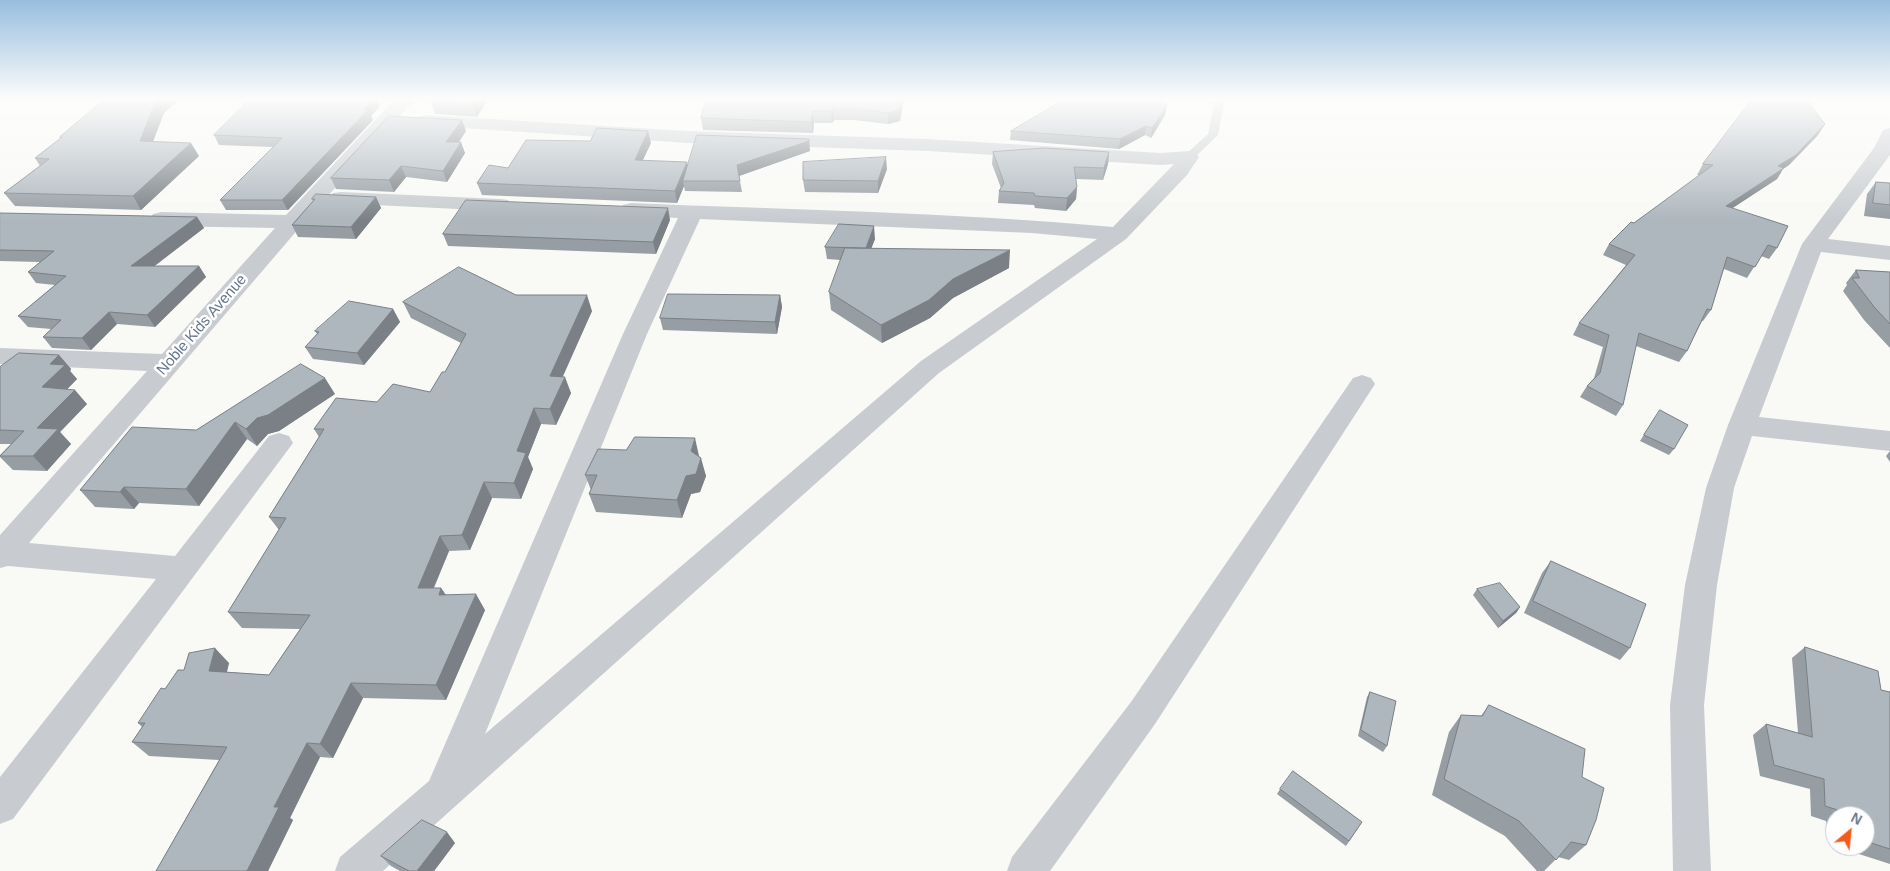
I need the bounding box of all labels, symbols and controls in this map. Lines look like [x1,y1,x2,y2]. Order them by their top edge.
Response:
street label: Noble Kids Avenue [153,271,251,379]
north arrow [1825,806,1875,856]
text: N [1848,809,1865,828]

